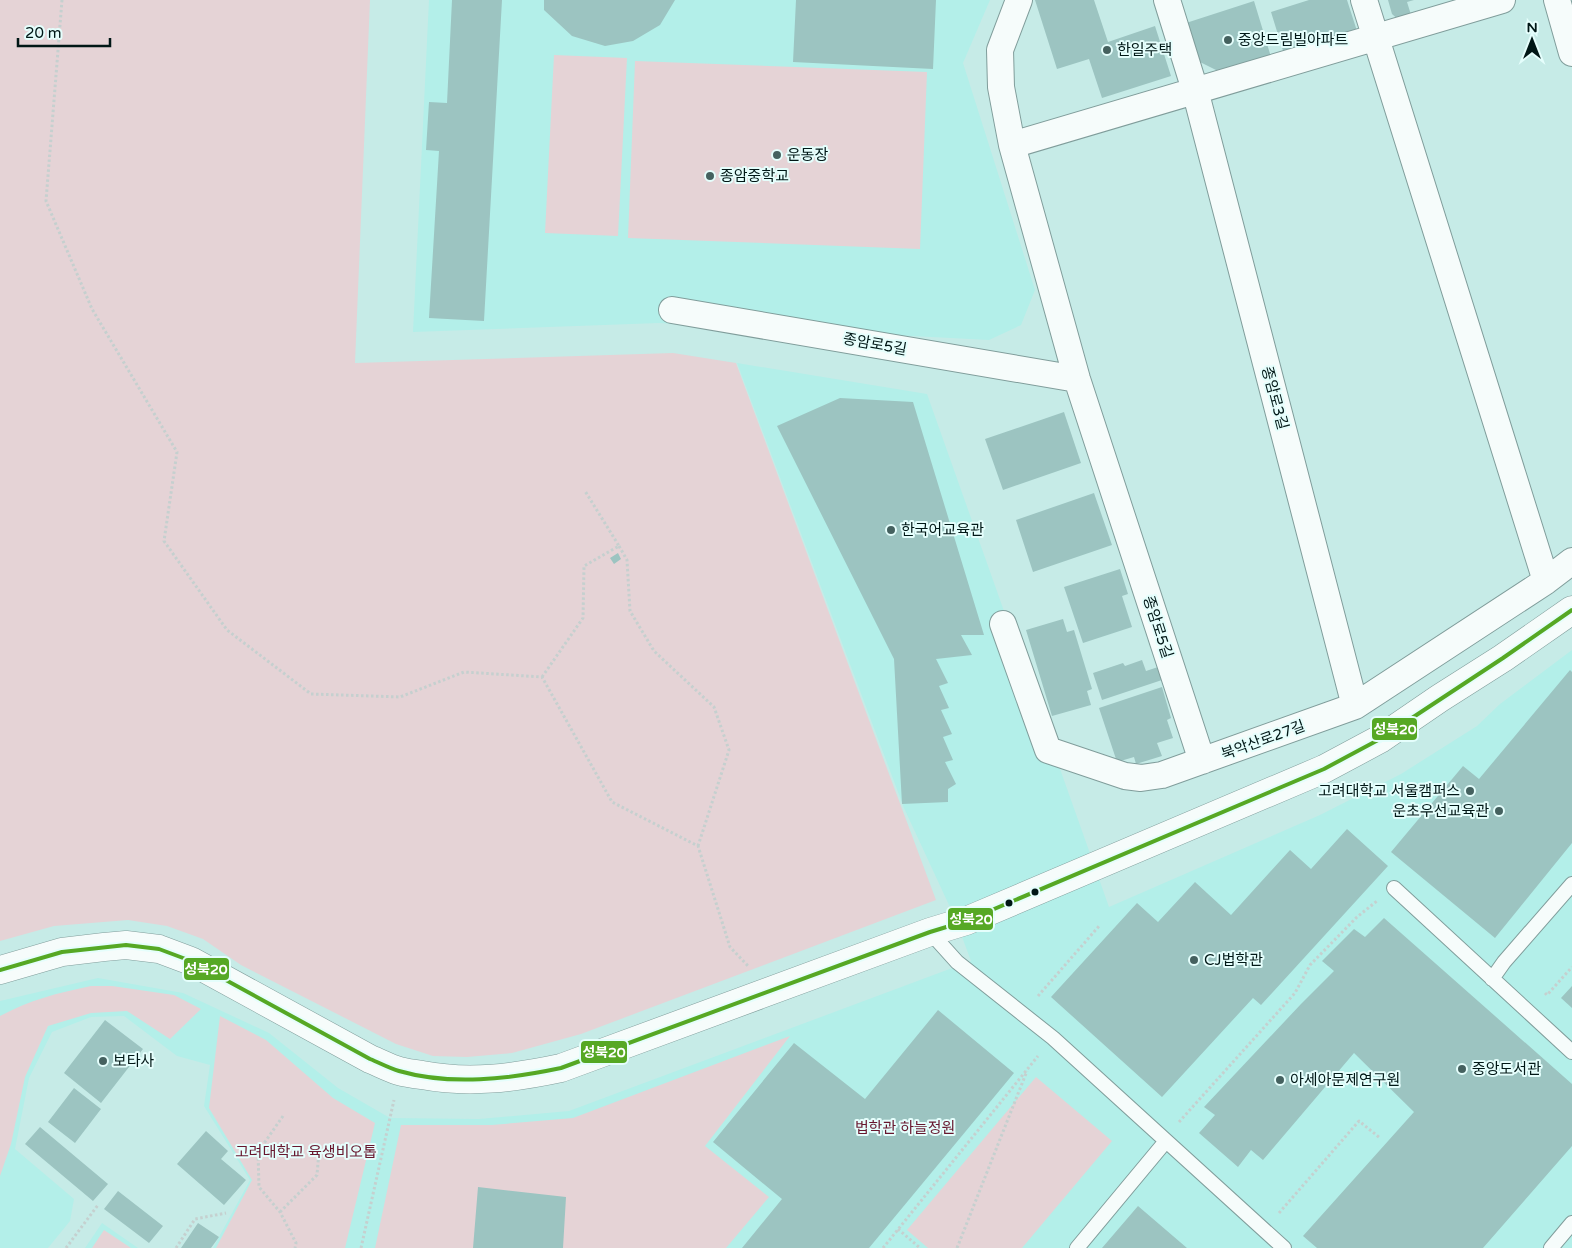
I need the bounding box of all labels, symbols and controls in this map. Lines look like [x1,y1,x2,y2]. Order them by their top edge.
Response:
scale bar [18,15,110,47]
north arrow [1507,15,1557,65]
text: N [1526,19,1538,36]
text: 20 m [25,24,62,42]
place label: 중앙드림빌아파트 [1238,31,1349,49]
marker: 중앙드림빌아파트 [1222,34,1234,46]
place label: 한일주택 [1117,41,1172,59]
marker: 한일주택 [1101,44,1113,56]
place label: 운동장 [787,146,829,164]
marker: 운동장 [771,149,783,161]
place label: 종암중학교 [720,167,789,185]
marker: 종암중학교 [704,170,716,182]
street label: 종암로5길 [842,330,908,358]
street label: 종암로3길 [1258,364,1292,432]
place label: 한국어교육관 [901,521,984,539]
marker: 한국어교육관 [885,524,897,536]
street label: 종암로5길 [1139,593,1177,661]
street label: 북악산로27길 [1219,717,1307,763]
line badge: 성북20 [1371,717,1418,741]
text: 성북20 [1373,721,1417,738]
place label: 고려대학교 서울캠퍼스 [1318,782,1460,800]
marker: 고려대학교 서울캠퍼스 [1464,785,1476,797]
place label: 운초우선교육관 [1392,802,1489,820]
marker: 운초우선교육관 [1493,805,1505,817]
unlabelled marker [1030,887,1040,897]
unlabelled marker [1004,898,1014,908]
line badge: 성북20 [947,907,994,931]
text: 성북20 [949,911,993,928]
place label: CJ법학관 [1204,951,1263,969]
marker: CJ법학관 [1188,954,1200,966]
line badge: 성북20 [183,957,230,981]
text: 성북20 [184,961,228,978]
line badge: 성북20 [580,1040,628,1064]
text: 성북20 [582,1044,626,1061]
place label: 보타사 [113,1052,155,1070]
marker: 보타사 [97,1055,109,1067]
place label: 중앙도서관 [1472,1060,1541,1078]
marker: 중앙도서관 [1456,1063,1468,1075]
place label: 아세아문제연구원 [1290,1071,1400,1089]
marker: 아세아문제연구원 [1274,1074,1286,1086]
park label: 법학관 하늘정원 [855,1119,955,1137]
park label: 고려대학교 육생비오톱 [235,1143,377,1161]

